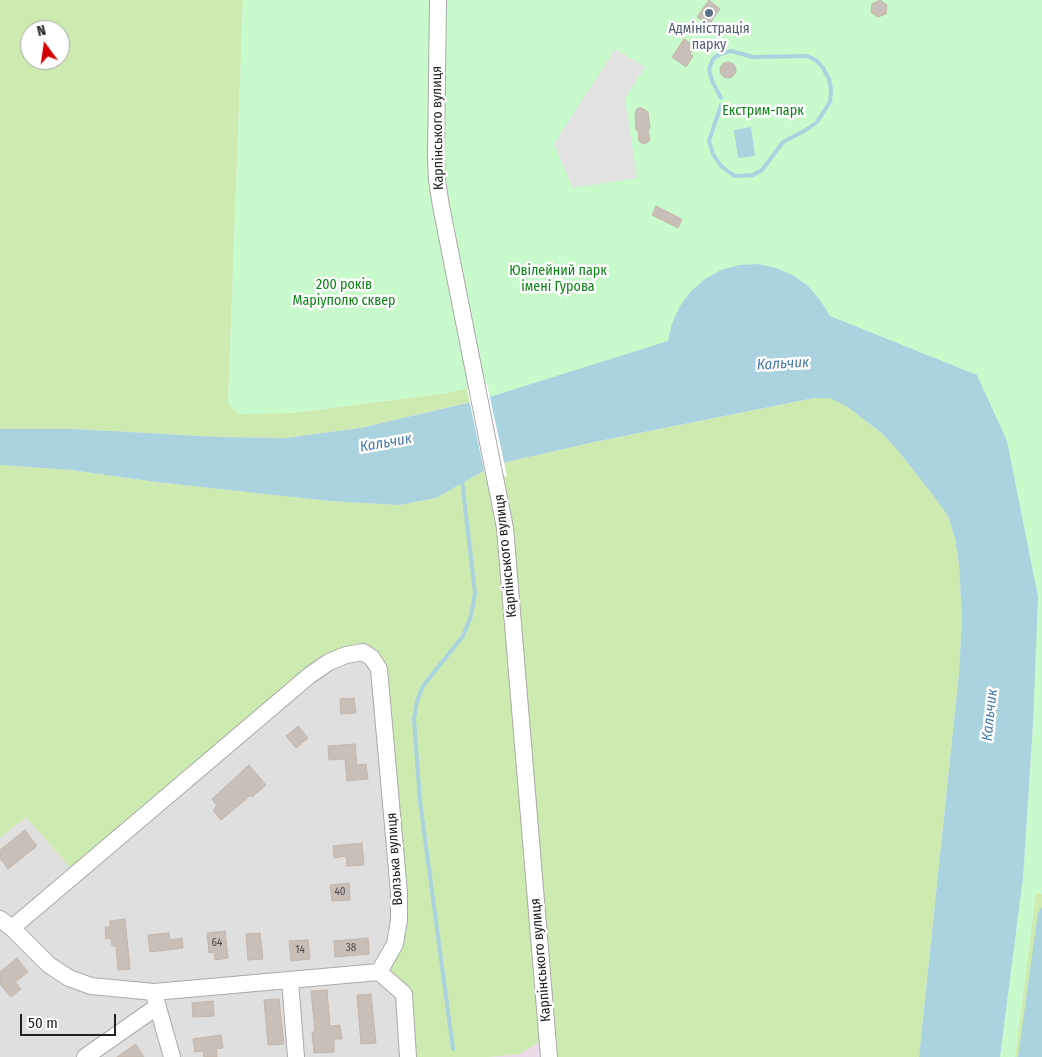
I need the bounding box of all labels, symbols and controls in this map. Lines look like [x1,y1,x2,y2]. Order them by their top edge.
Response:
marker: Адміністрація парку [703,7,715,19]
north arrow [20,20,70,70]
place label: Адміністрація парку [668,21,750,54]
text: N [35,22,48,40]
street label: Карпінського вулиця [429,66,447,190]
park label: Екстрим-парк [722,103,804,119]
park label: Ювілейний парк імені Гурова [509,263,607,296]
park label: 200 років Маріуполю сквер [293,277,395,310]
water label: Кальчик [756,354,810,374]
water label: Кальчик [359,430,413,456]
street label: Карпінського вулиця [491,493,521,619]
water label: Кальчик [978,688,1002,742]
street label: Волзька вулиця [383,812,407,906]
house number: 40 [334,885,346,899]
street label: Карпінського вулиця [527,897,555,1023]
house number: 64 [212,936,222,950]
house number: 38 [346,941,356,955]
house number: 14 [295,943,305,957]
scale bar [22,1004,119,1036]
text: 50 m [28,1014,58,1032]

